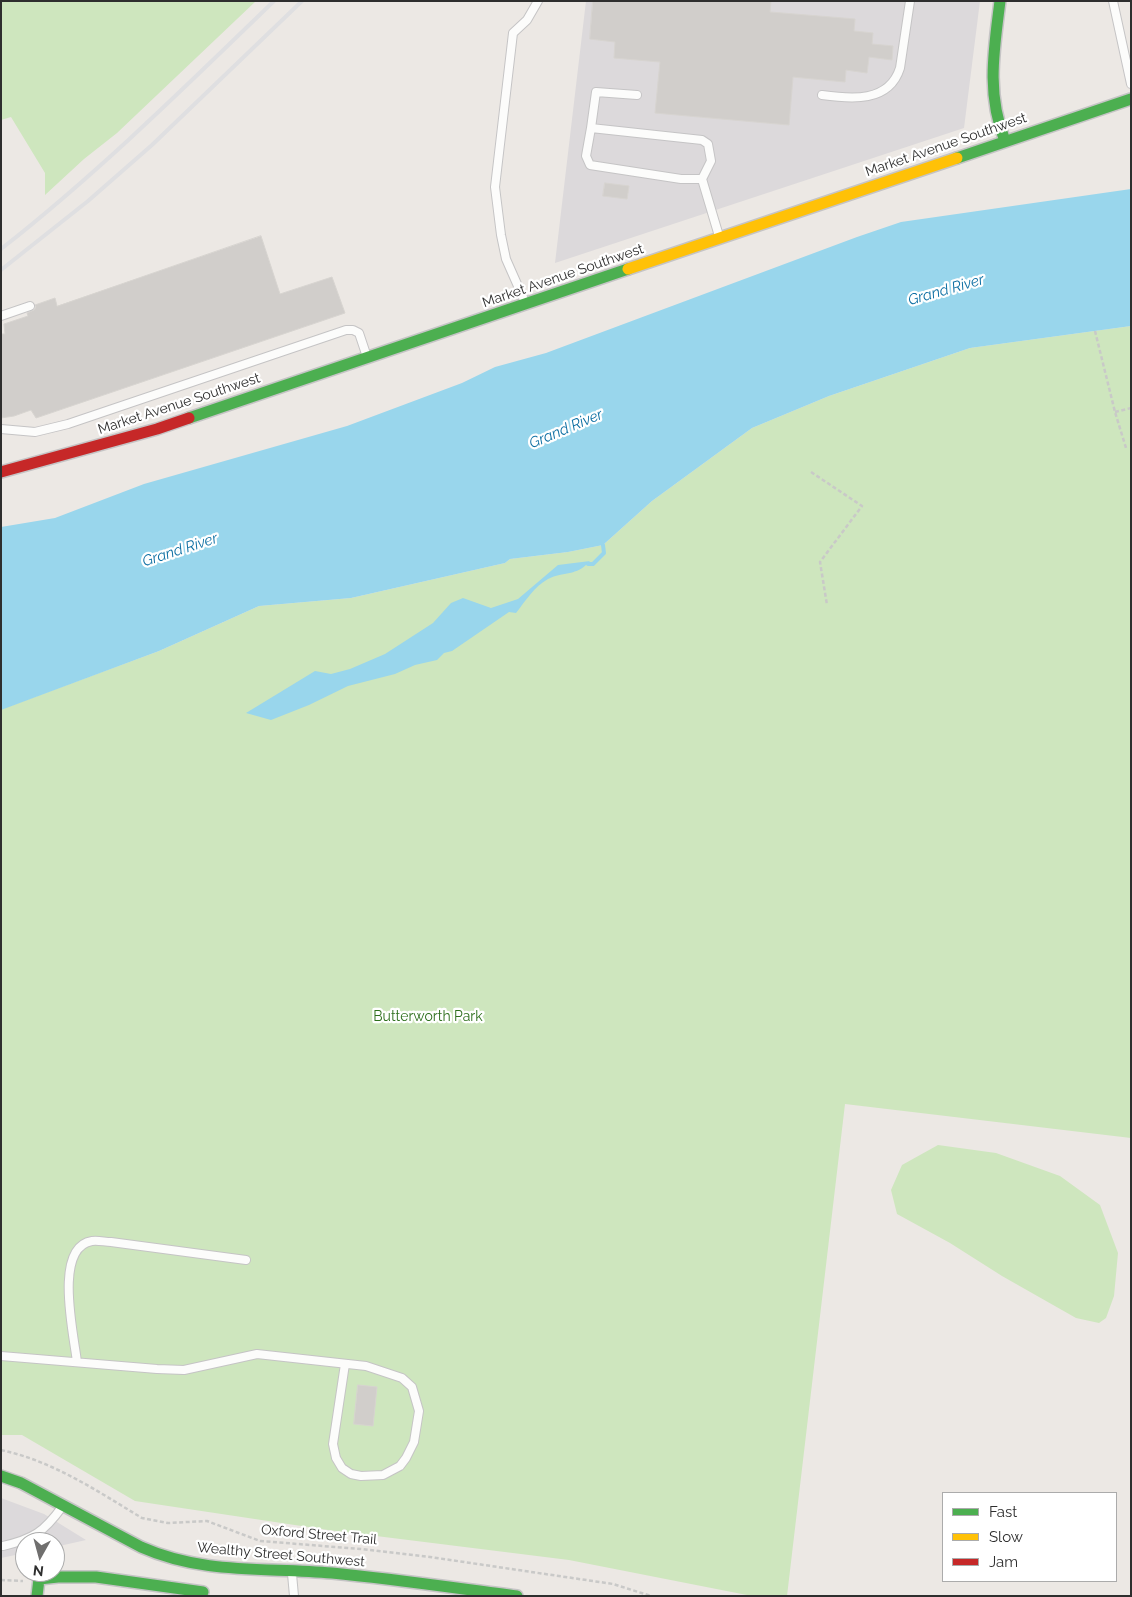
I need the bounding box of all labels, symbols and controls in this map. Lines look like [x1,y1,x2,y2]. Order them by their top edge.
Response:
street label: Market Avenue Southwest [863,109,1029,181]
street label: Market Avenue Southwest [480,240,646,312]
water label: Grand River [906,271,986,309]
street label: Market Avenue Southwest [96,370,262,438]
water label: Grand River [526,405,606,453]
water label: Grand River [140,529,220,571]
park label: Butterworth Park [373,1009,483,1025]
legend [942,1492,1117,1582]
text: Fast [989,1503,1017,1521]
street label: Oxford Street Trail [260,1522,378,1548]
text: Slow [989,1528,1023,1546]
north arrow [15,1532,65,1582]
street label: Wealthy Street Southwest [196,1539,366,1571]
text: Jam [989,1553,1018,1571]
text: N [32,1562,45,1579]

